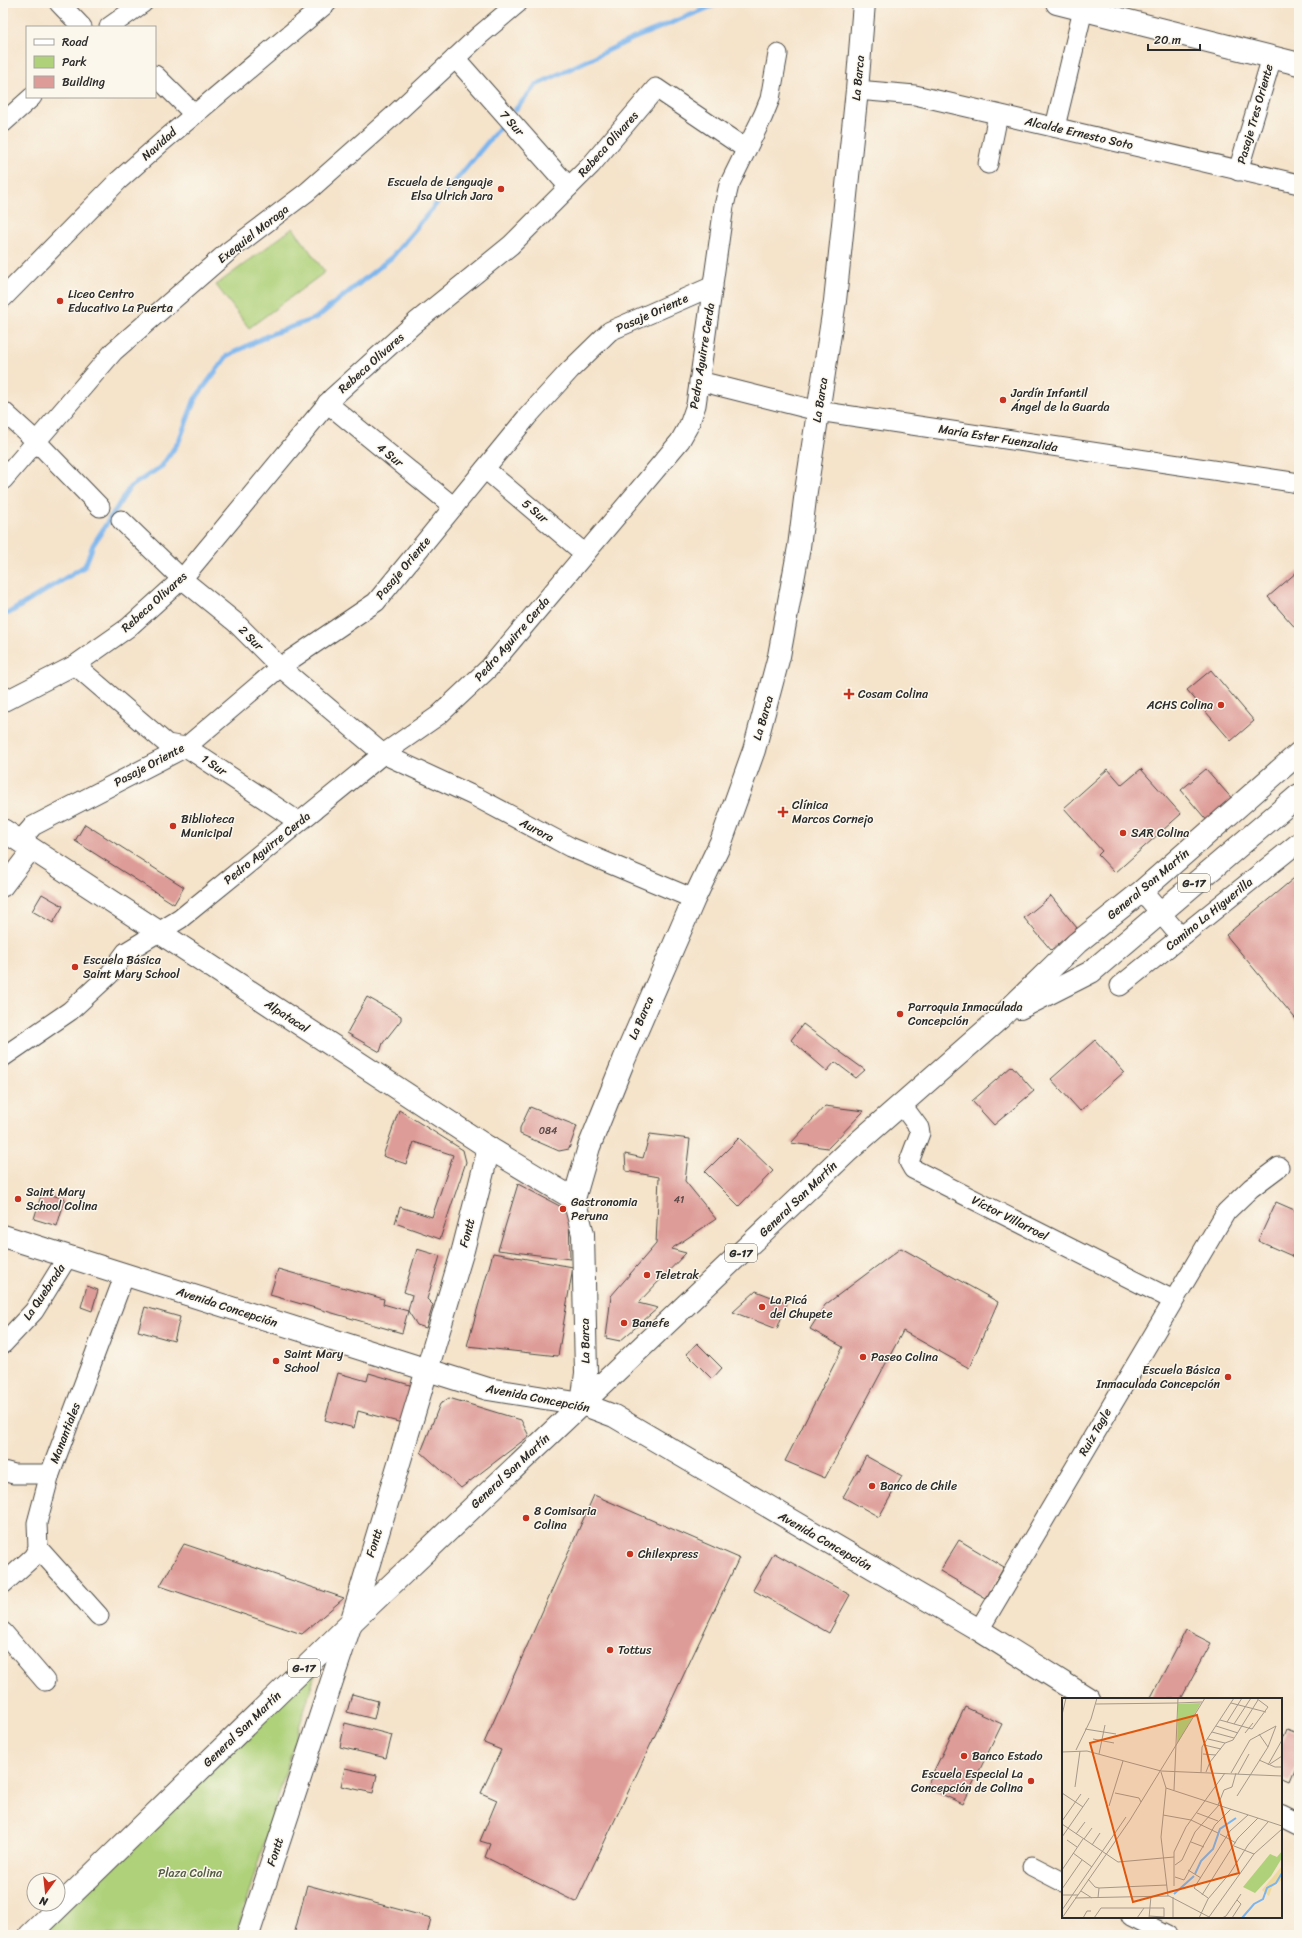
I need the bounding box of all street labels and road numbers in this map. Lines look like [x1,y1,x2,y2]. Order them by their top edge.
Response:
street label: La Barca [845,54,871,102]
street label: Pasaje Tres Oriente [1230,61,1280,167]
street label: 7 Sur [494,105,531,142]
street label: Rebeca Olivares [572,106,644,182]
street label: Alcalde Ernesto Soto [1022,110,1135,156]
street label: Navidad [136,121,182,166]
street label: Exequiel Moraga [212,199,294,269]
street label: Pasaje Oriente [612,287,692,339]
street label: Pedro Aguirre Cerda [683,301,721,411]
street label: Rebeca Olivares [333,327,409,399]
street label: La Barca [806,376,834,424]
street label: María Ester Fuenzalida [937,418,1060,458]
street label: 4 Sur [372,437,409,474]
street label: 5 Sur [517,493,554,530]
street label: Pasaje Oriente [370,531,436,605]
street label: Rebeca Olivares [116,566,192,638]
street label: Pedro Aguirre Cerda [469,591,555,687]
street label: 2 Sur [233,620,270,657]
street label: La Barca [746,693,780,743]
street label: Pasaje Oriente [110,737,188,793]
street label: 1 Sur [197,748,232,782]
street label: Pedro Aguirre Cerda [218,806,316,890]
street label: Aurora [515,811,558,848]
street label: General San Martín [1102,842,1195,925]
street label: Camino La Higuerilla [1160,872,1258,956]
road number: G-17 [1178,874,1210,892]
street label: Alpatacal [259,993,314,1039]
street label: La Barca [622,993,660,1043]
street label: General San Martín [753,1155,843,1243]
street label: Víctor Villarroel [968,1189,1053,1247]
street label: Fontt [453,1216,481,1250]
road number: G-17 [725,1244,757,1262]
street label: La Quebrada [17,1258,72,1325]
street label: Avenida Concepción [173,1280,281,1334]
street label: La Barca [574,1318,596,1364]
street label: Avenida Concepción [483,1377,592,1419]
street label: Manantiales [43,1399,87,1467]
street label: Ruiz Tagle [1072,1404,1118,1460]
street label: General San Martín [465,1428,555,1514]
street label: Avenida Concepción [773,1505,877,1577]
street label: Fontt [359,1526,389,1560]
road number: G-17 [288,1659,320,1677]
street label: General San Martín [197,1685,287,1773]
street label: Fontt [260,1835,290,1869]

